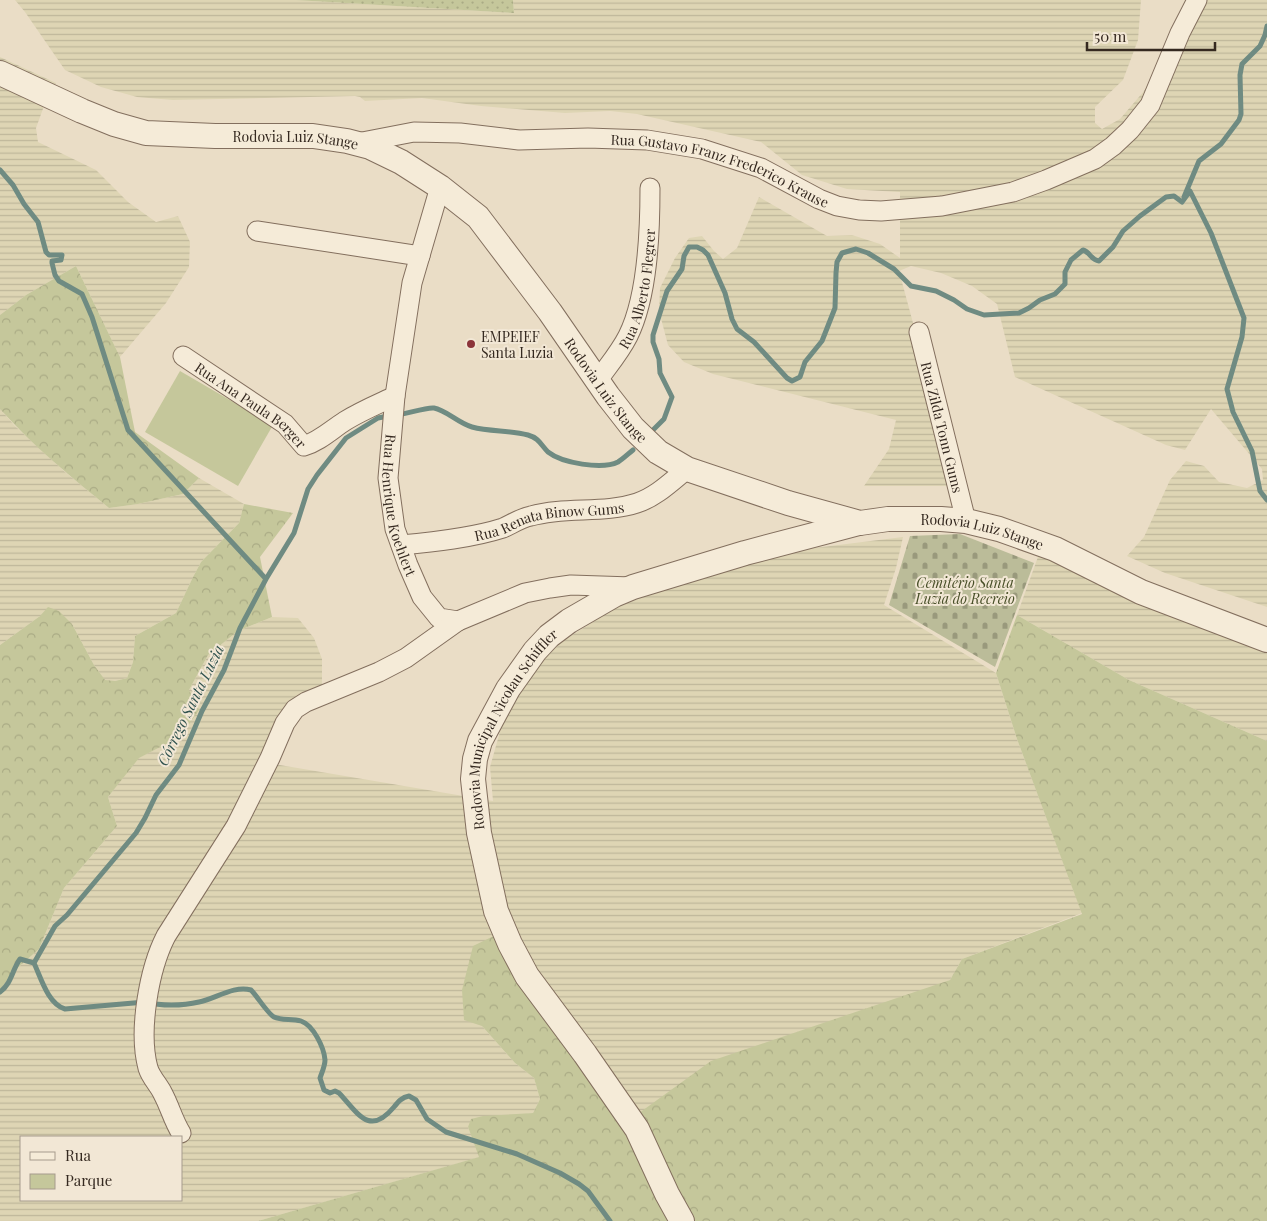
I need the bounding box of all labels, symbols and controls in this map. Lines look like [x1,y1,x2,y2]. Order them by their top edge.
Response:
scale bar [1087,20,1214,52]
text: 50 m [1094,26,1127,46]
street label: Rodovia Luiz Stange [233,127,361,153]
street label: Rua Gustavo Franz Frederico Krause [610,129,832,211]
street label: Rua Alberto Flegrer [614,227,659,352]
place label: EMPEIEF Santa Luzia [481,327,553,362]
street label: Rodovia Luiz Stange [561,334,652,447]
marker: EMPEIEF Santa Luzia [465,338,477,350]
street label: Rua Ana Paula Berger [192,357,312,453]
street label: Rua Zilda Tonn Gums [917,359,968,495]
street label: Rua Henrique Koehlert [378,433,422,580]
street label: Rua Renata Binow Gums [473,497,626,545]
street label: Rodovia Luiz Stange [920,509,1046,554]
park label: Cemitério Santa Luzia do Recreio [914,573,1015,608]
street label: Rodovia Municipal Nicolau Schiffler [463,623,562,831]
water label: Córrego Santa Luzia [152,641,228,769]
legend [20,1136,182,1201]
text: Rua [65,1145,91,1165]
text: Parque [65,1170,112,1190]

